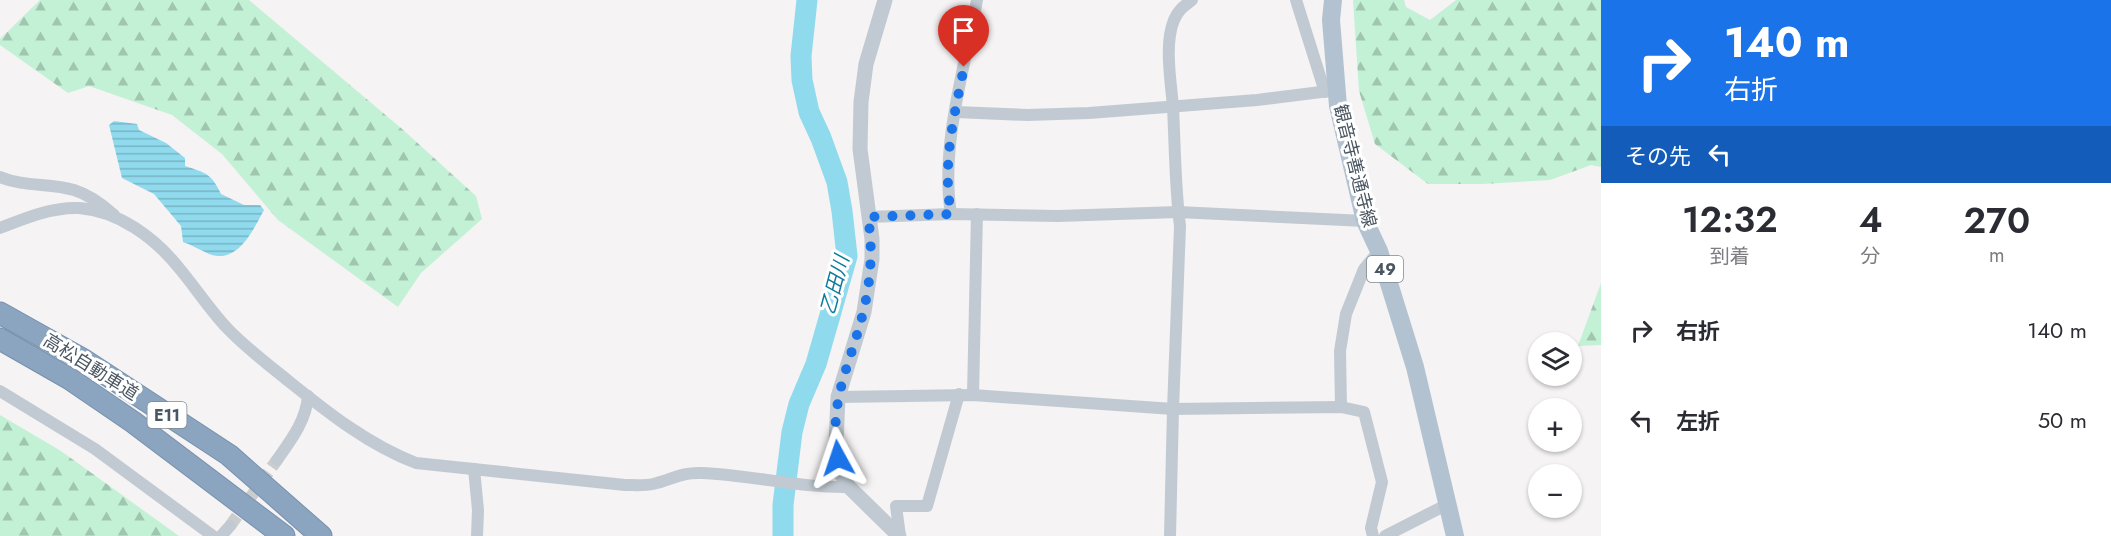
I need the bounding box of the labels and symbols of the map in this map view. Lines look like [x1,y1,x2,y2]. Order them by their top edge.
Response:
pin [938,5,989,67]
street label: 観音寺善通寺線 [1327,102,1383,230]
water label: 乙田川 [813,250,857,318]
road number: 49 [1367,256,1403,282]
street label: 高松自動車道 [38,327,144,407]
road number: E11 [148,402,186,428]
position arrow [806,426,870,490]

